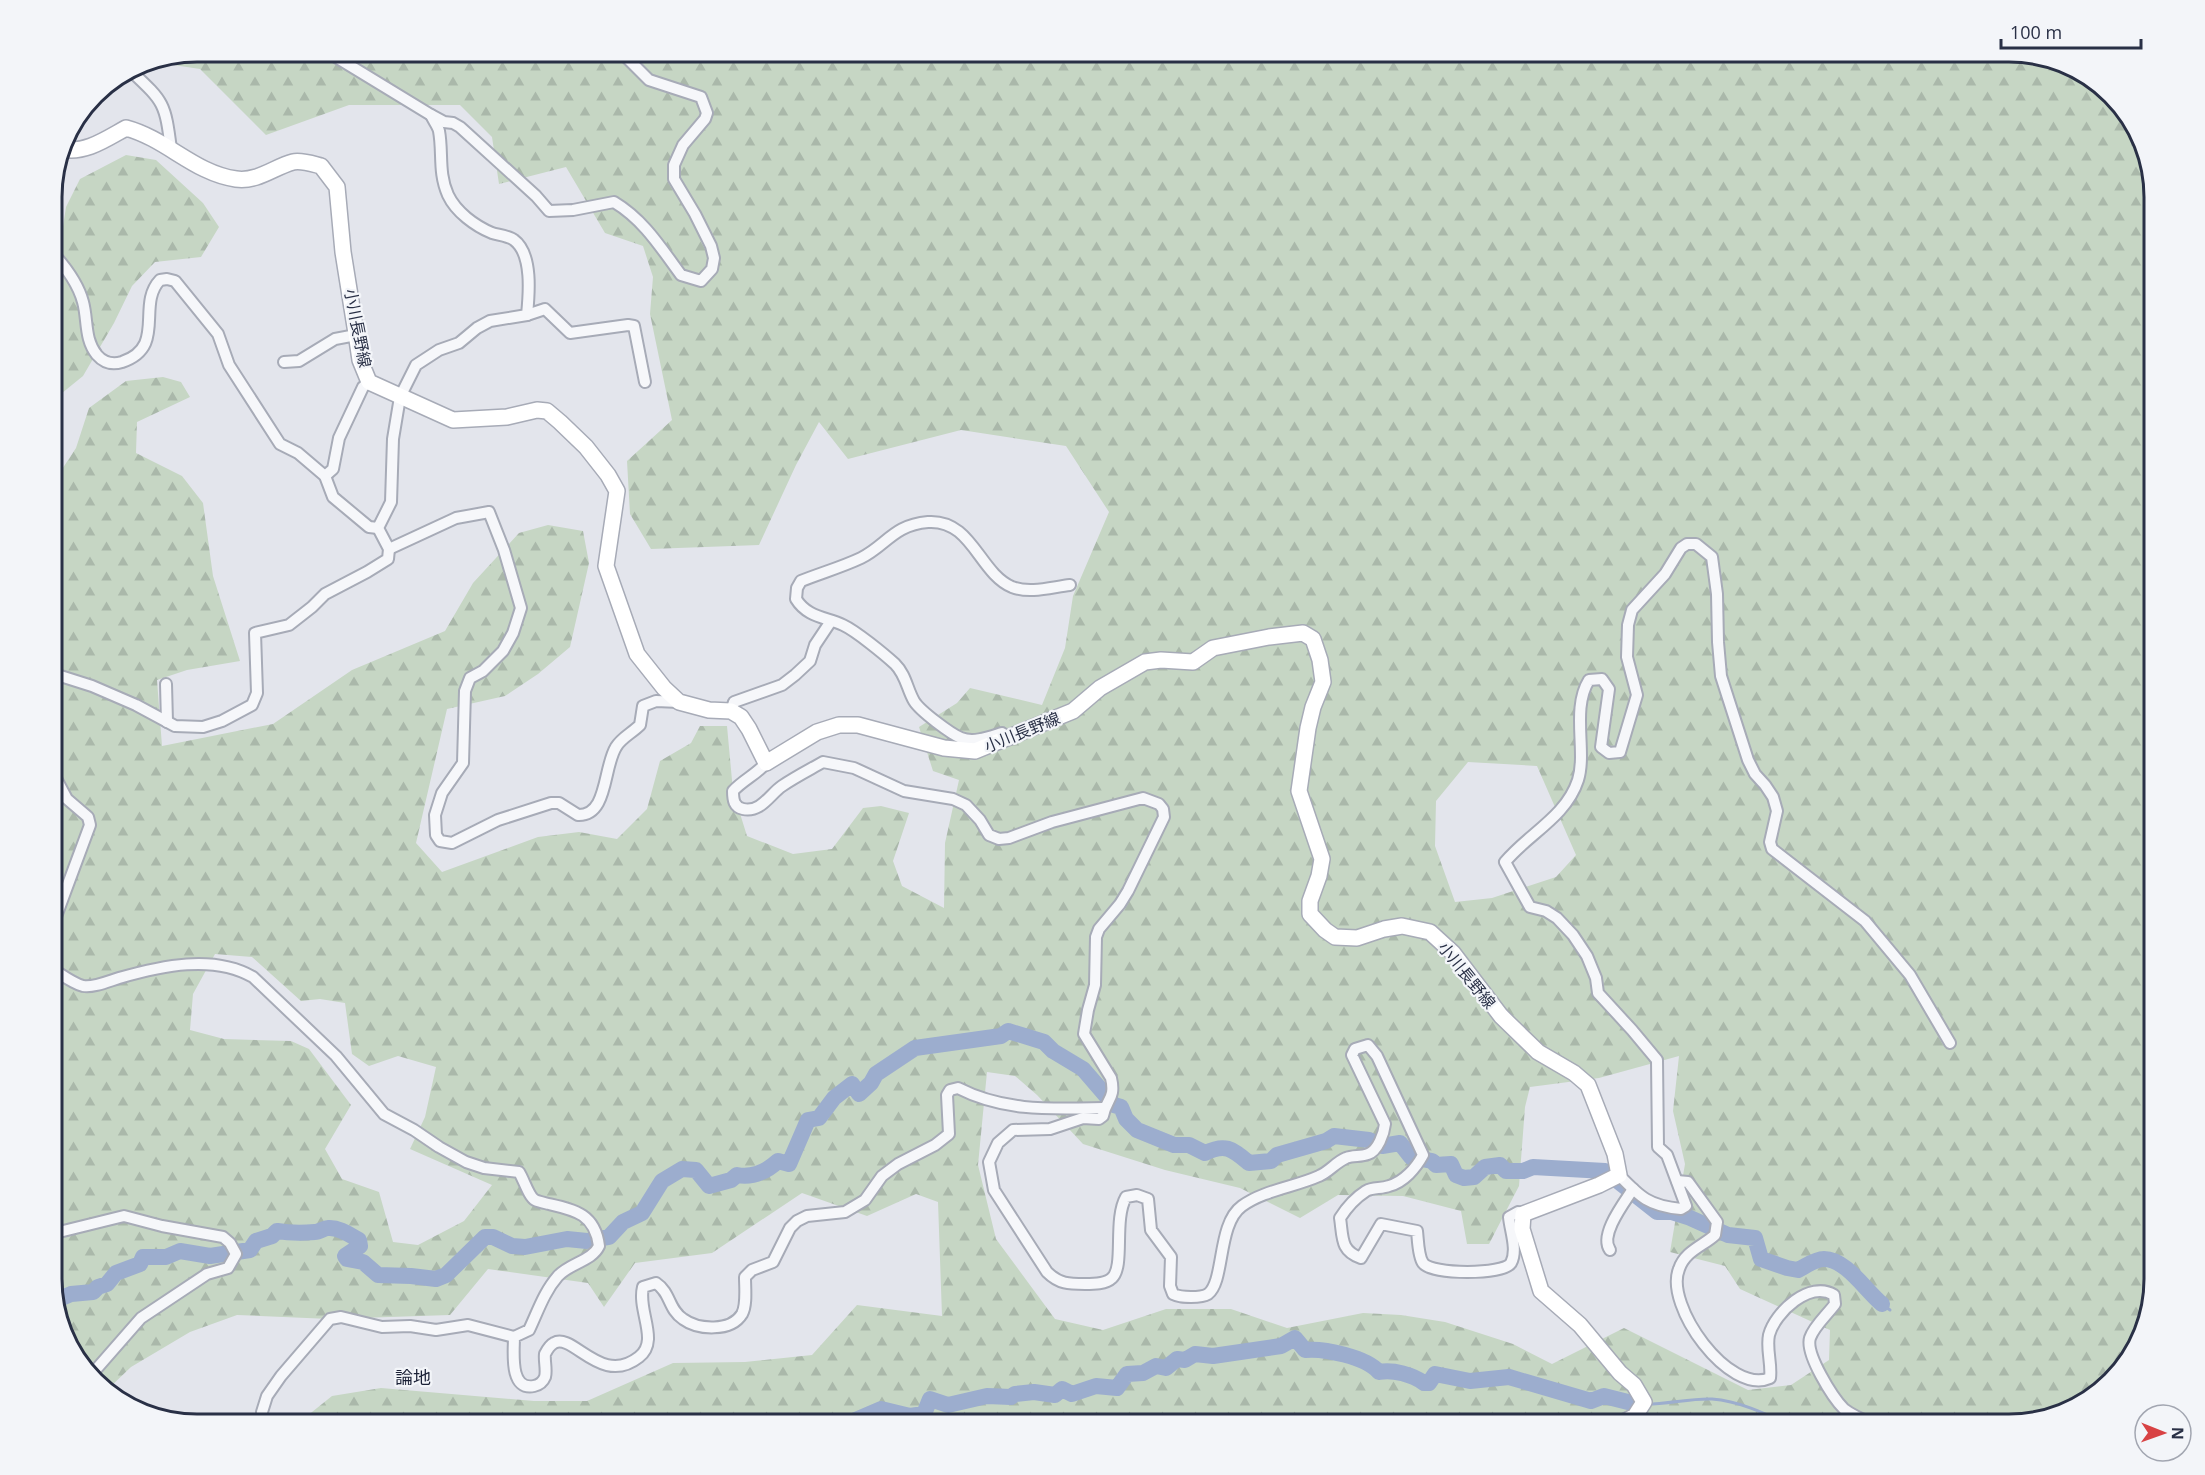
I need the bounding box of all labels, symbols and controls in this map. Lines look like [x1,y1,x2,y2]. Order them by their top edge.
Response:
scale bar [2001,12,2140,50]
text: 100 m [2010,20,2062,44]
street label: 小川長野線 [340,287,376,369]
street label: 小川長野線 [981,707,1063,757]
street label: 小川長野線 [1433,937,1501,1013]
district label: 論地 [395,1365,431,1389]
north arrow [2133,1403,2193,1463]
text: N [2167,1427,2189,1440]

